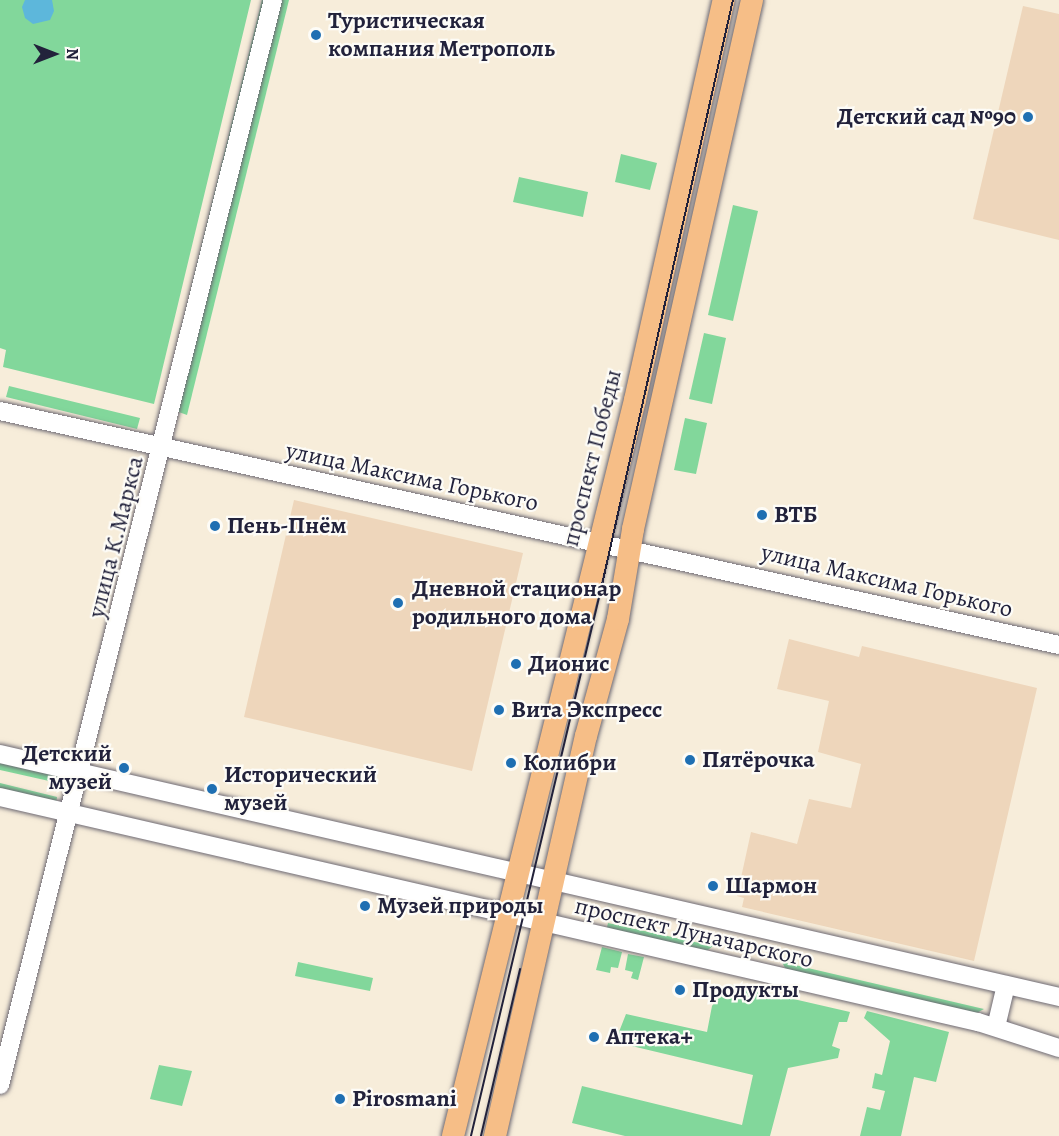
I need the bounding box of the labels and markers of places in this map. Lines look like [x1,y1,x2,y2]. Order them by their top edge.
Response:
place label: Туристическая компания Метрополь [328,7,555,63]
marker: Туристическая компания Метрополь [309,28,323,42]
place label: Детский сад №90 [837,103,1016,131]
marker: Детский сад №90 [1021,110,1035,124]
place label: ВТБ [774,501,817,529]
marker: ВТБ [755,508,769,522]
place label: Пень-Пнём [227,512,347,540]
marker: Пень-Пнём [208,519,222,533]
place label: Дневной стационар родильного дома [412,575,621,631]
marker: Дневной стационар родильного дома [389,594,407,612]
place label: Дионис [528,650,610,678]
marker: Дионис [509,657,523,671]
place label: Вита Экспресс [511,696,662,724]
marker: Вита Экспресс [492,703,506,717]
place label: Детский музей [22,740,112,796]
place label: Пятёрочка [702,746,815,774]
place label: Колибри [523,749,616,777]
marker: Пятёрочка [683,753,697,767]
marker: Колибри [504,756,518,770]
marker: Детский музей [117,761,131,775]
place label: Исторический музей [224,761,377,817]
marker: Исторический музей [205,782,219,796]
place label: Шармон [725,872,817,900]
marker: Шармон [706,879,720,893]
place label: Музей природы [377,892,543,920]
marker: Музей природы [358,899,372,913]
place label: Продукты [692,976,799,1004]
marker: Продукты [673,983,687,997]
place label: Аптека+ [606,1023,693,1051]
marker: Аптека+ [587,1030,601,1044]
place label: Pirosmani [352,1085,457,1113]
marker: Pirosmani [333,1092,347,1106]

